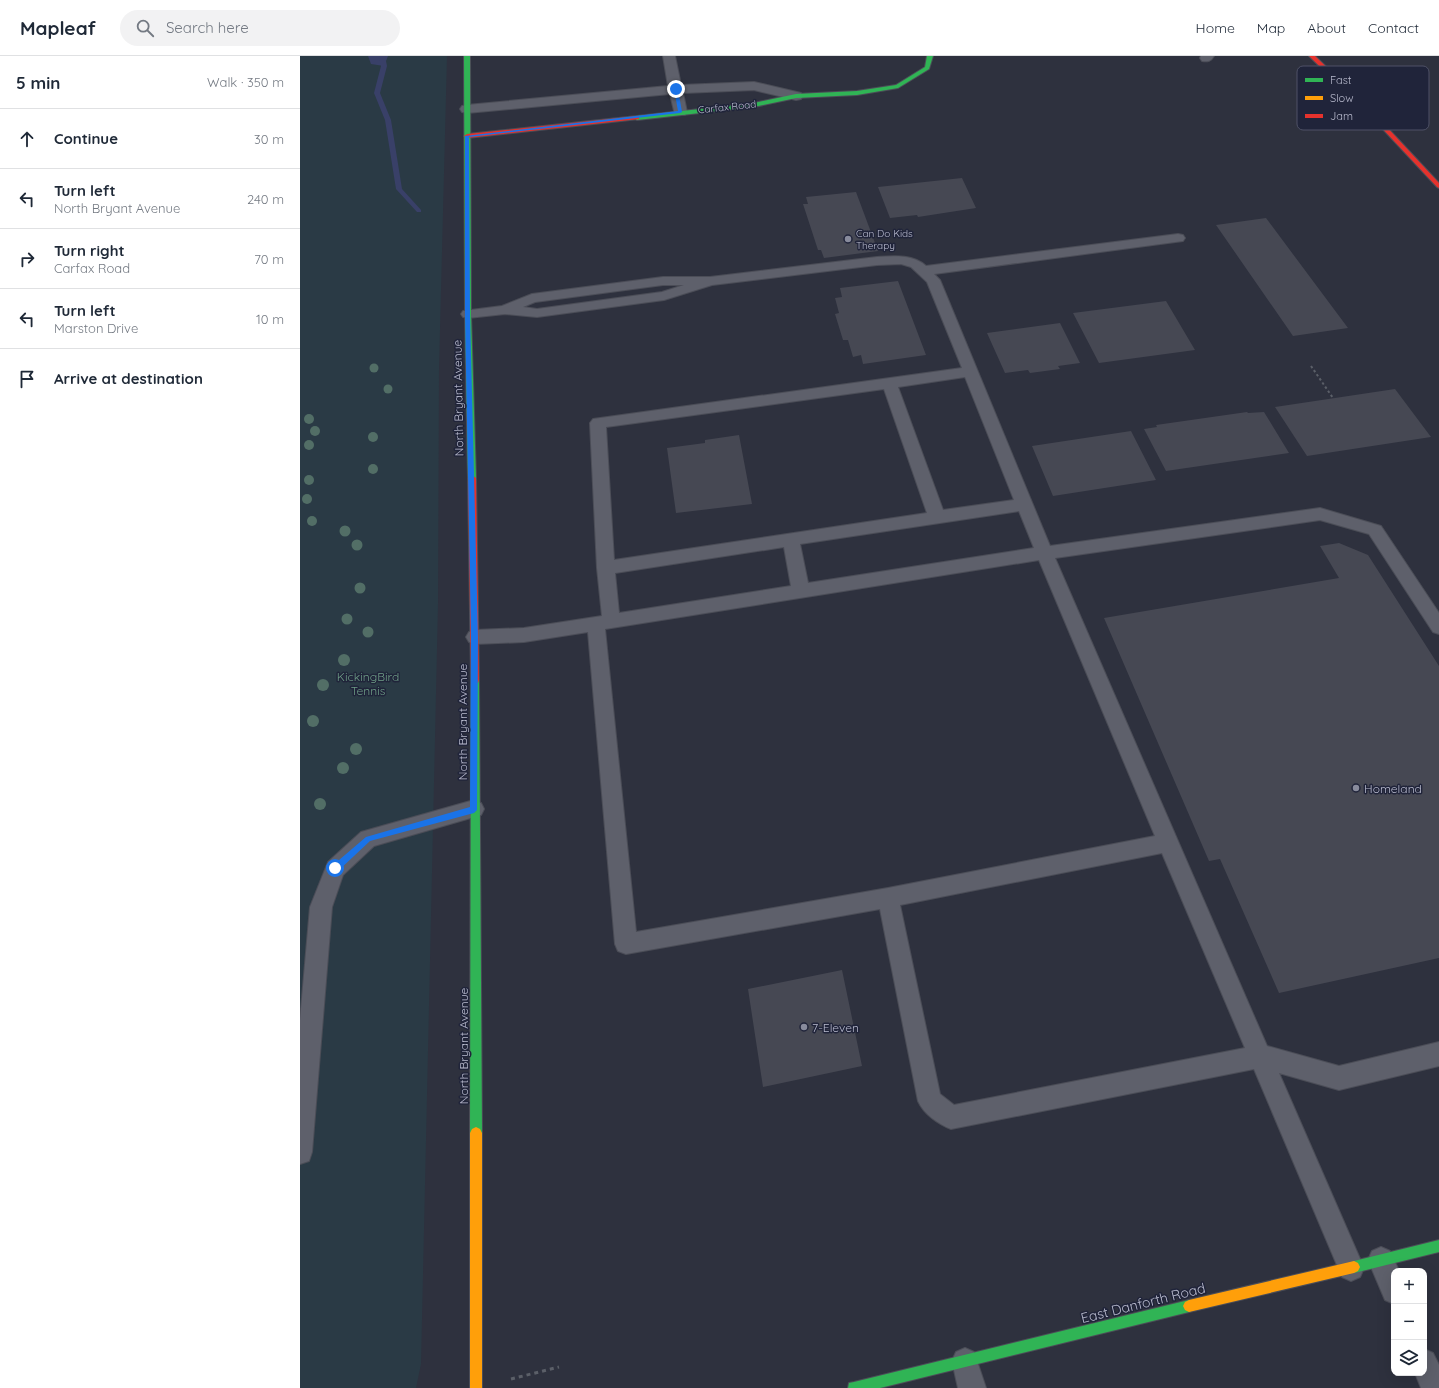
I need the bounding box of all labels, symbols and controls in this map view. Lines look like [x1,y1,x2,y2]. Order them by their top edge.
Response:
search box [120,10,400,46]
text: Mapleaf [20,16,96,40]
icon: search [134,17,156,39]
text: Search here [166,18,249,37]
text: Home [1196,19,1235,37]
text: Map [1257,19,1285,37]
text: About [1307,19,1346,37]
text: Contact [1368,19,1419,37]
legend [1297,66,1429,130]
text: 5 min [16,72,60,93]
text: Fast [1330,73,1352,87]
text: Walk · 350 m [207,74,284,90]
route end [667,80,685,98]
text: Slow [1330,91,1354,105]
street label: Carfax Road [697,97,757,117]
text: Jam [1330,109,1353,123]
icon: ahead [16,128,38,150]
text: Continue [54,129,118,148]
text: 30 m [254,131,284,147]
text: Turn left [54,181,116,200]
icon: left [16,188,38,210]
text: 240 m [247,191,284,207]
text: North Bryant Avenue [54,200,180,216]
place label: Can Do Kids Therapy [856,227,913,252]
marker: Can Do Kids Therapy [843,234,853,244]
text: Turn right [54,241,125,260]
icon: right [16,248,38,270]
text: 70 m [254,251,284,267]
text: Carfax Road [54,260,130,276]
text: Turn left [54,301,116,320]
icon: left [16,308,38,330]
text: 10 m [256,311,284,327]
text: Marston Drive [54,320,138,336]
street label: North Bryant Avenue [449,339,467,456]
icon: arrive [16,368,38,390]
text: Arrive at destination [54,369,203,388]
street label: North Bryant Avenue [455,663,470,780]
park label: KickingBird Tennis [337,669,399,698]
place label: Homeland [1364,781,1422,796]
marker: Homeland [1351,783,1361,793]
route start [326,859,344,877]
street label: North Bryant Avenue [456,987,471,1104]
place label: 7-Eleven [812,1020,859,1035]
marker: 7-Eleven [799,1022,809,1032]
map controls [1391,1268,1427,1376]
button: + [1391,1268,1427,1304]
street label: East Danforth Road [1079,1279,1207,1327]
button: − [1391,1304,1427,1340]
button: layers [1391,1340,1427,1376]

